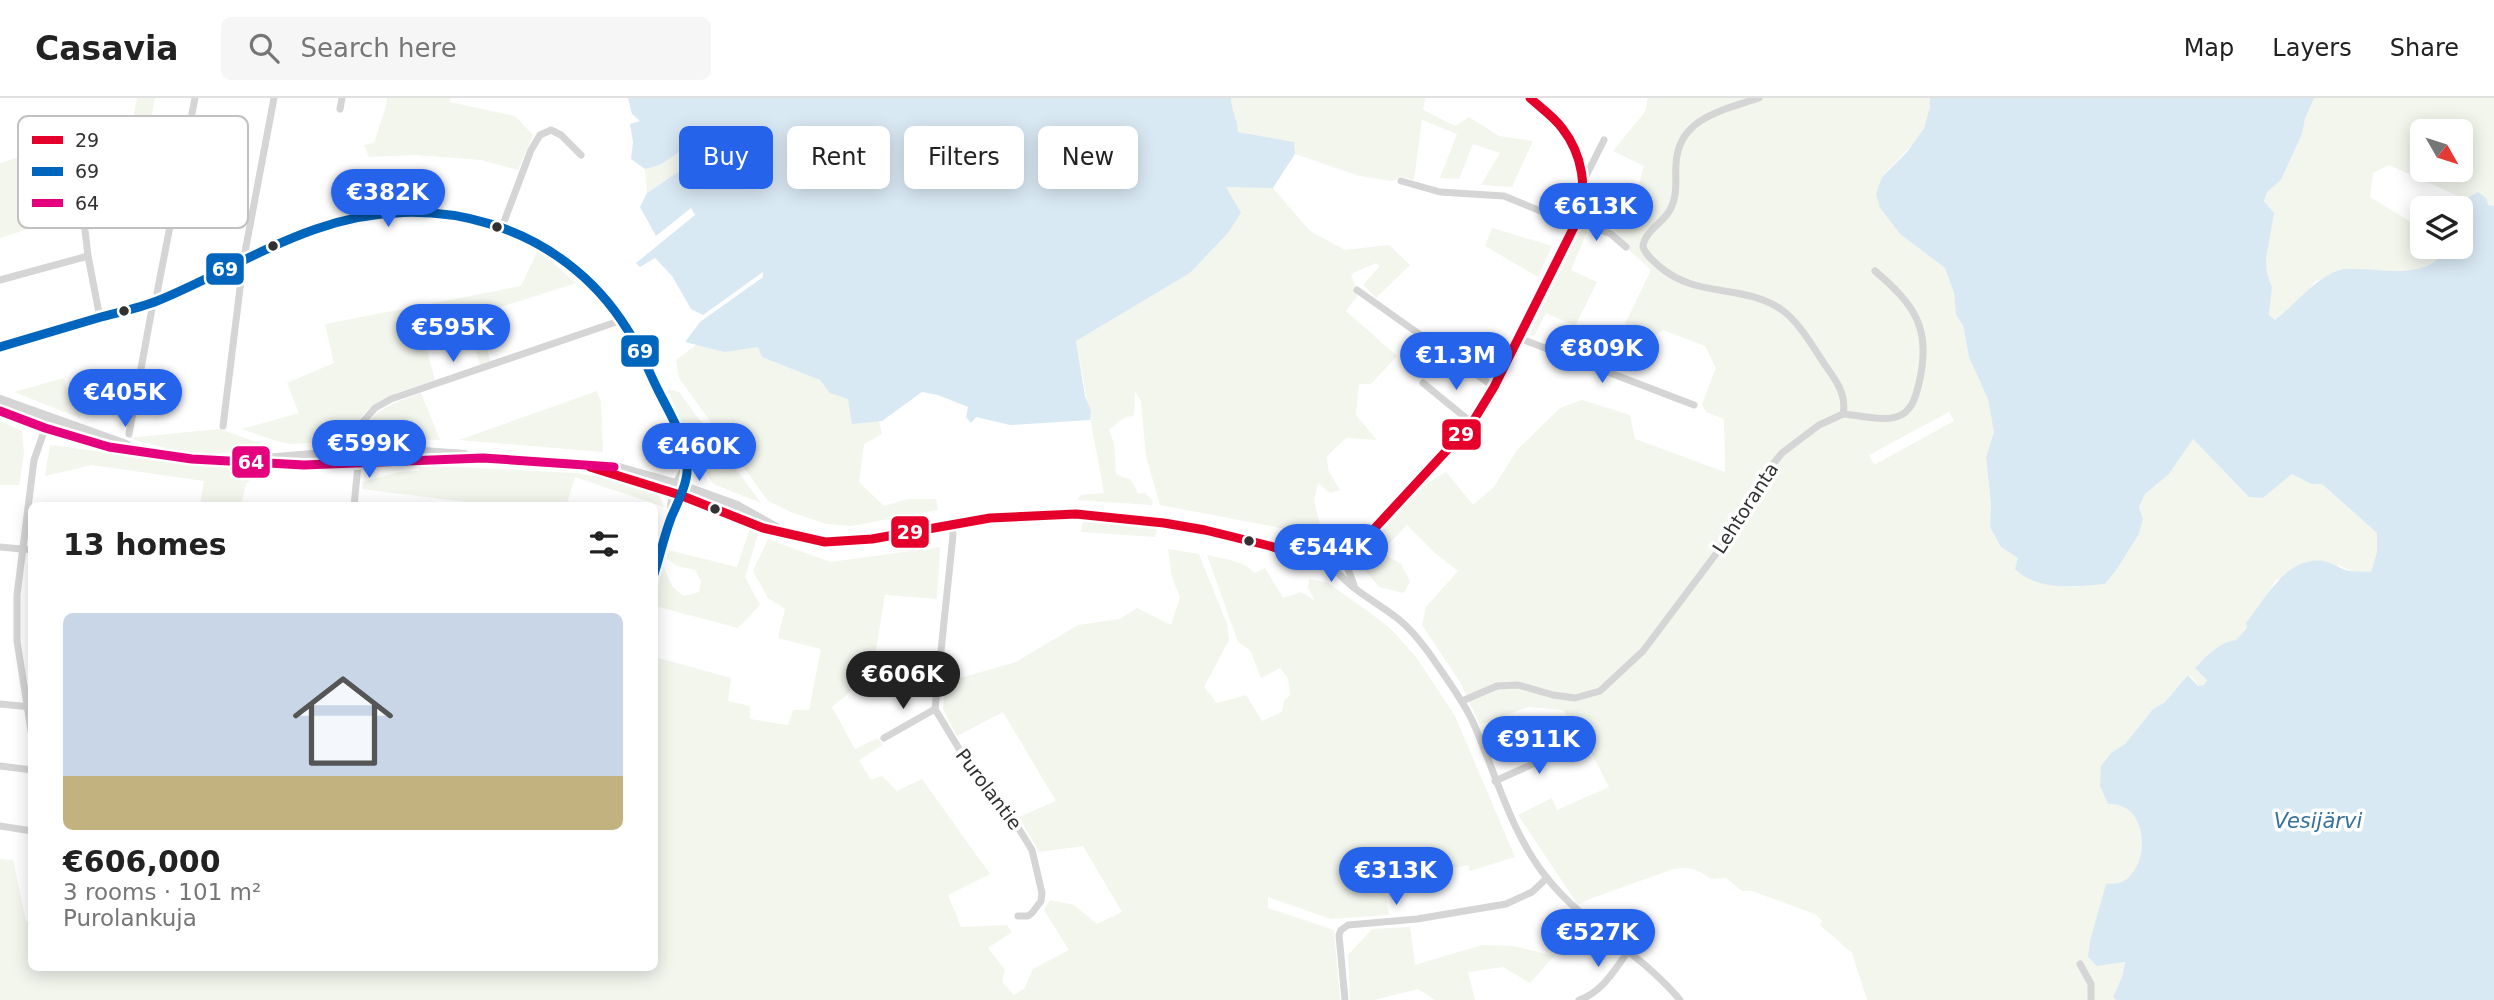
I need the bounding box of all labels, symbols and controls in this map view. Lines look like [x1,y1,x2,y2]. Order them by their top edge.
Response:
search box [221,17,711,80]
text: Casavia [35,29,179,68]
icon: search [245,29,283,67]
text: Search here [301,33,457,63]
text: Map [2184,34,2234,62]
text: Layers [2272,34,2352,62]
text: Share [2390,34,2459,62]
legend [18,116,248,228]
north arrow [2410,119,2473,182]
map controls [2410,119,2473,259]
chip: Buy [679,126,773,189]
chip: Rent [787,126,890,189]
chip: Filters [904,126,1024,189]
chip: New [1038,126,1138,189]
text: 29 [75,129,99,151]
text: 69 [75,160,99,182]
pin: €382K [339,170,437,229]
text: €382K [347,179,429,205]
pin: €613K [1547,184,1645,243]
text: 64 [75,192,99,214]
text: €613K [1555,193,1637,219]
button: layers [2410,196,2473,259]
unlabelled marker [490,220,504,234]
unlabelled marker [266,239,280,253]
line badge: 69 [205,252,245,286]
text: 69 [212,258,238,280]
unlabelled marker [117,304,131,318]
pin: €595K [404,304,502,364]
text: €595K [412,314,494,340]
pin: €809K [1553,326,1651,385]
pin: €1.3M [1407,332,1505,392]
line badge: 69 [620,334,660,368]
text: €809K [1561,335,1643,361]
text: 69 [627,340,653,362]
text: €1.3M [1416,342,1496,368]
pin: €405K [76,370,174,429]
text: €405K [84,379,166,405]
line badge: 29 [1441,418,1482,451]
pin: €599K [320,420,418,480]
text: 29 [1448,423,1474,445]
pin: €460K [650,424,748,483]
text: €599K [328,430,410,456]
text: €460K [658,433,740,459]
line badge: 64 [231,445,271,479]
text: 64 [238,451,264,473]
street label: Lehtoranta [1708,459,1782,557]
unlabelled marker [708,502,722,516]
line badge: 29 [890,515,930,549]
text: 29 [897,521,923,543]
pin: €544K [1282,524,1380,584]
icon: filters [585,525,623,563]
text: 13 homes [63,527,227,562]
unlabelled marker [1242,534,1256,548]
text: €544K [1290,534,1372,560]
pin: €606K [854,652,952,711]
icon: home [280,658,406,784]
text: €606K [862,661,944,687]
pin: €911K [1490,716,1588,776]
text: €911K [1498,726,1580,752]
street label: Purolantie [951,744,1027,834]
water label: Vesijärvi [2274,809,2362,833]
text: €606,000 [63,844,221,879]
pin: €313K [1347,848,1445,907]
text: €313K [1355,857,1437,883]
text: 3 rooms · 101 m² [63,879,261,905]
text: Purolankuja [63,905,197,931]
pin: €527K [1549,910,1647,969]
text: €527K [1557,919,1639,945]

